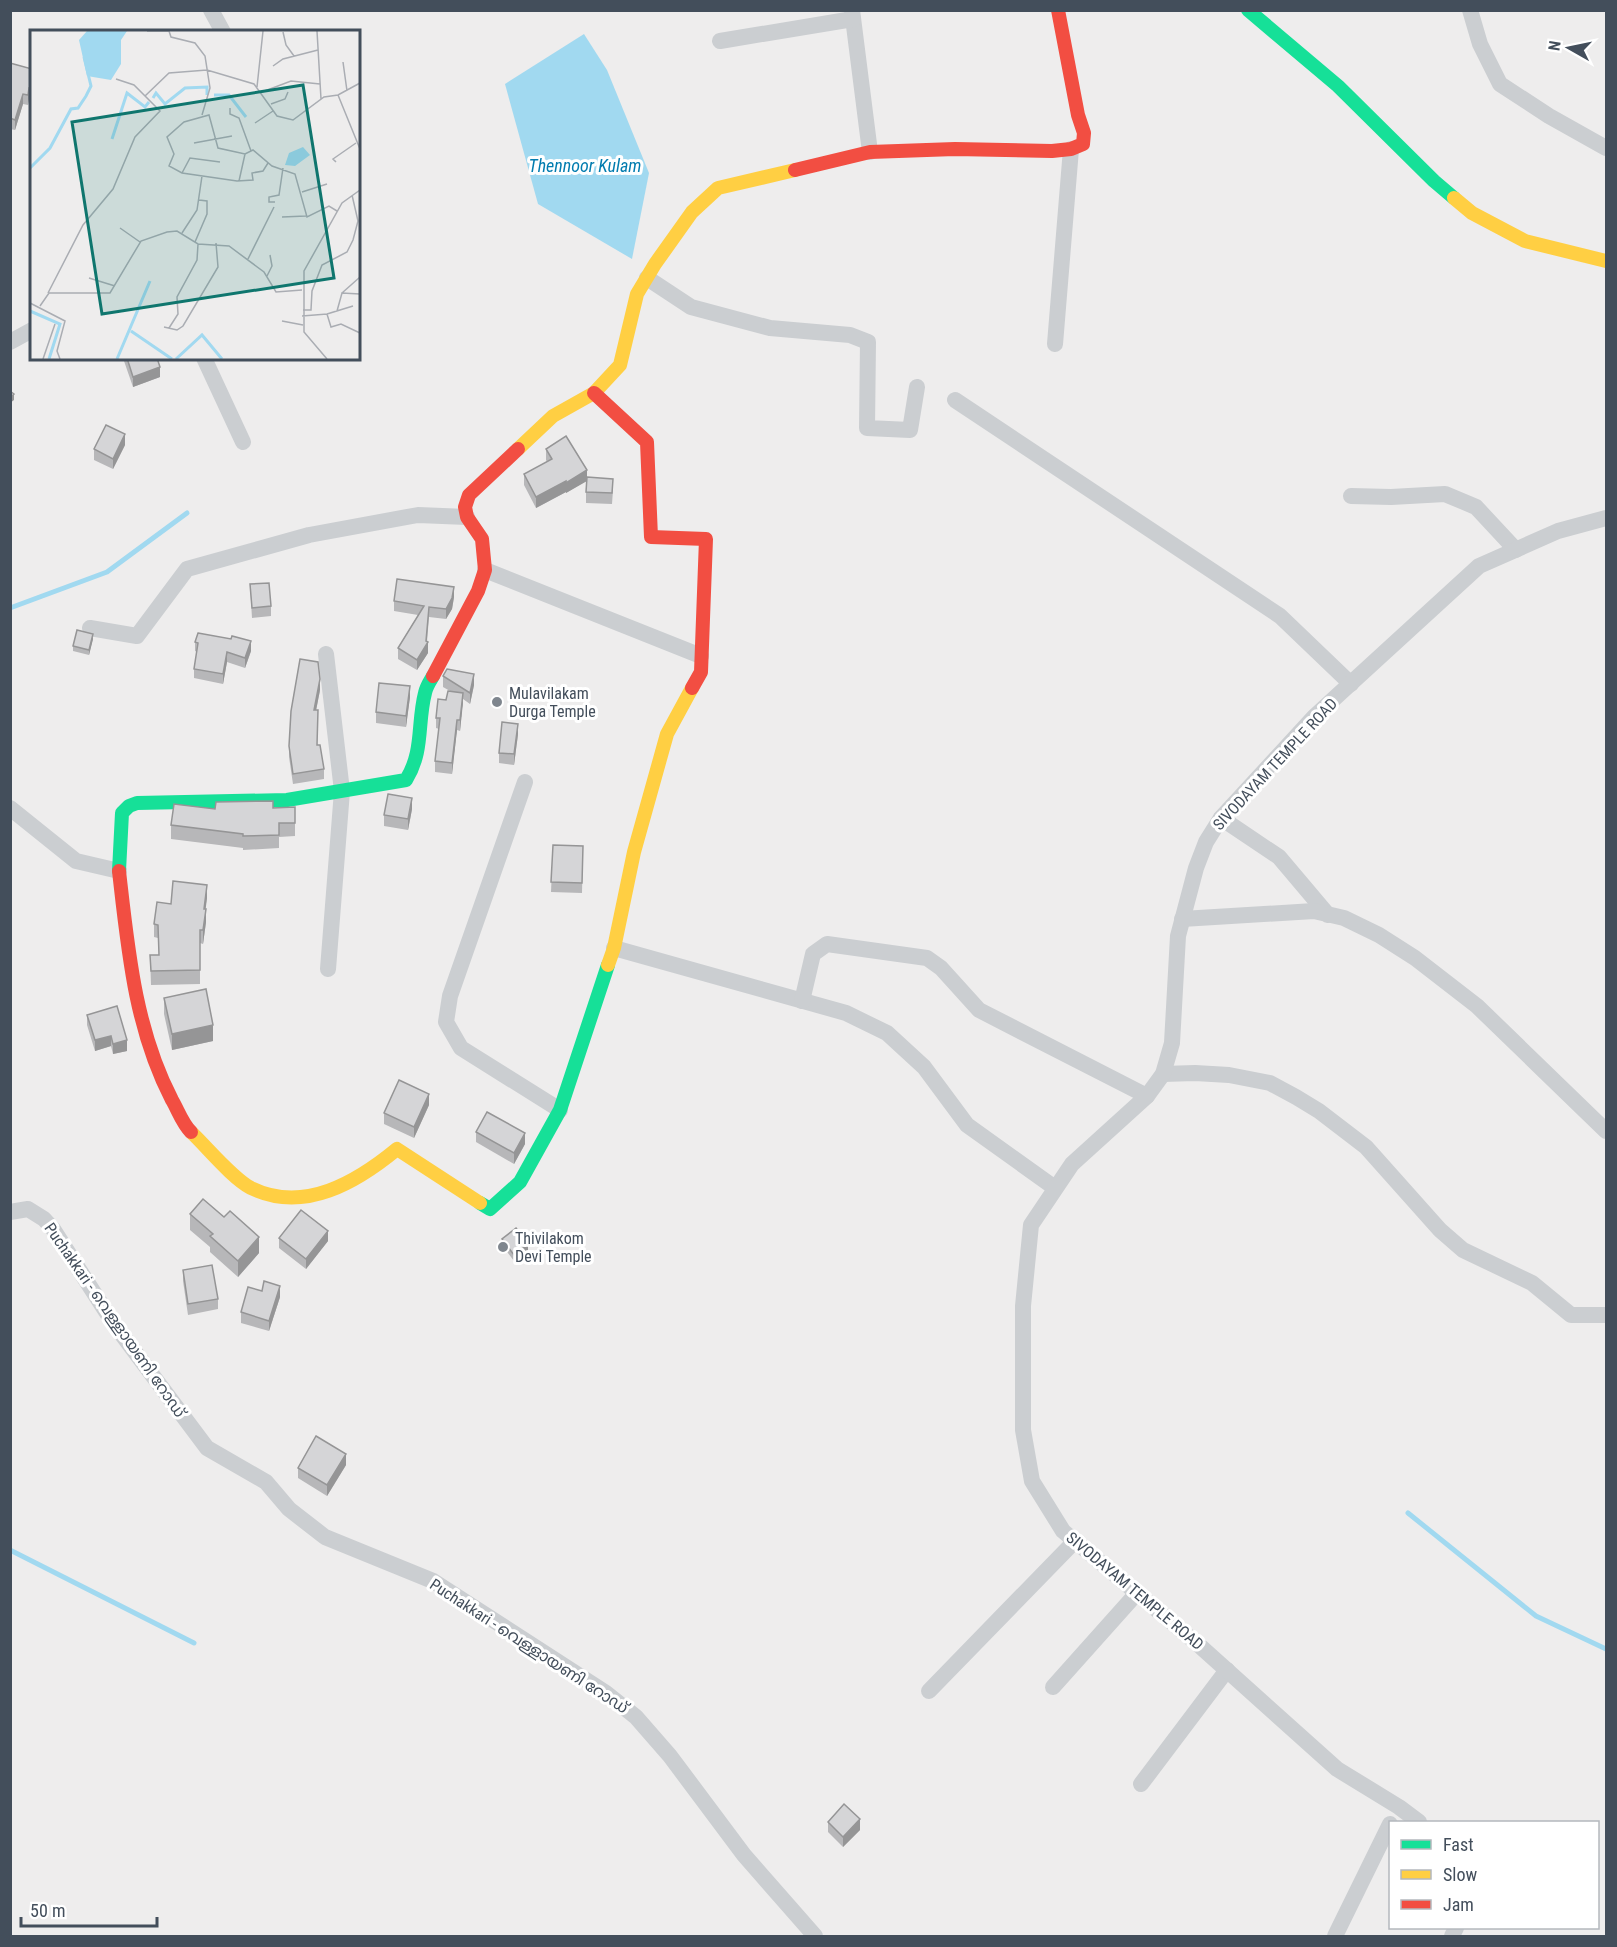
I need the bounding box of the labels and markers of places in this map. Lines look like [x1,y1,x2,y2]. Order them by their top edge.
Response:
place label: Mulavilakam Durga Temple [509,684,596,721]
marker: Mulavilakam Durga Temple [490,695,504,709]
place label: Thivilakom Devi Temple [515,1229,592,1266]
marker: Thivilakom Devi Temple [496,1240,510,1254]

